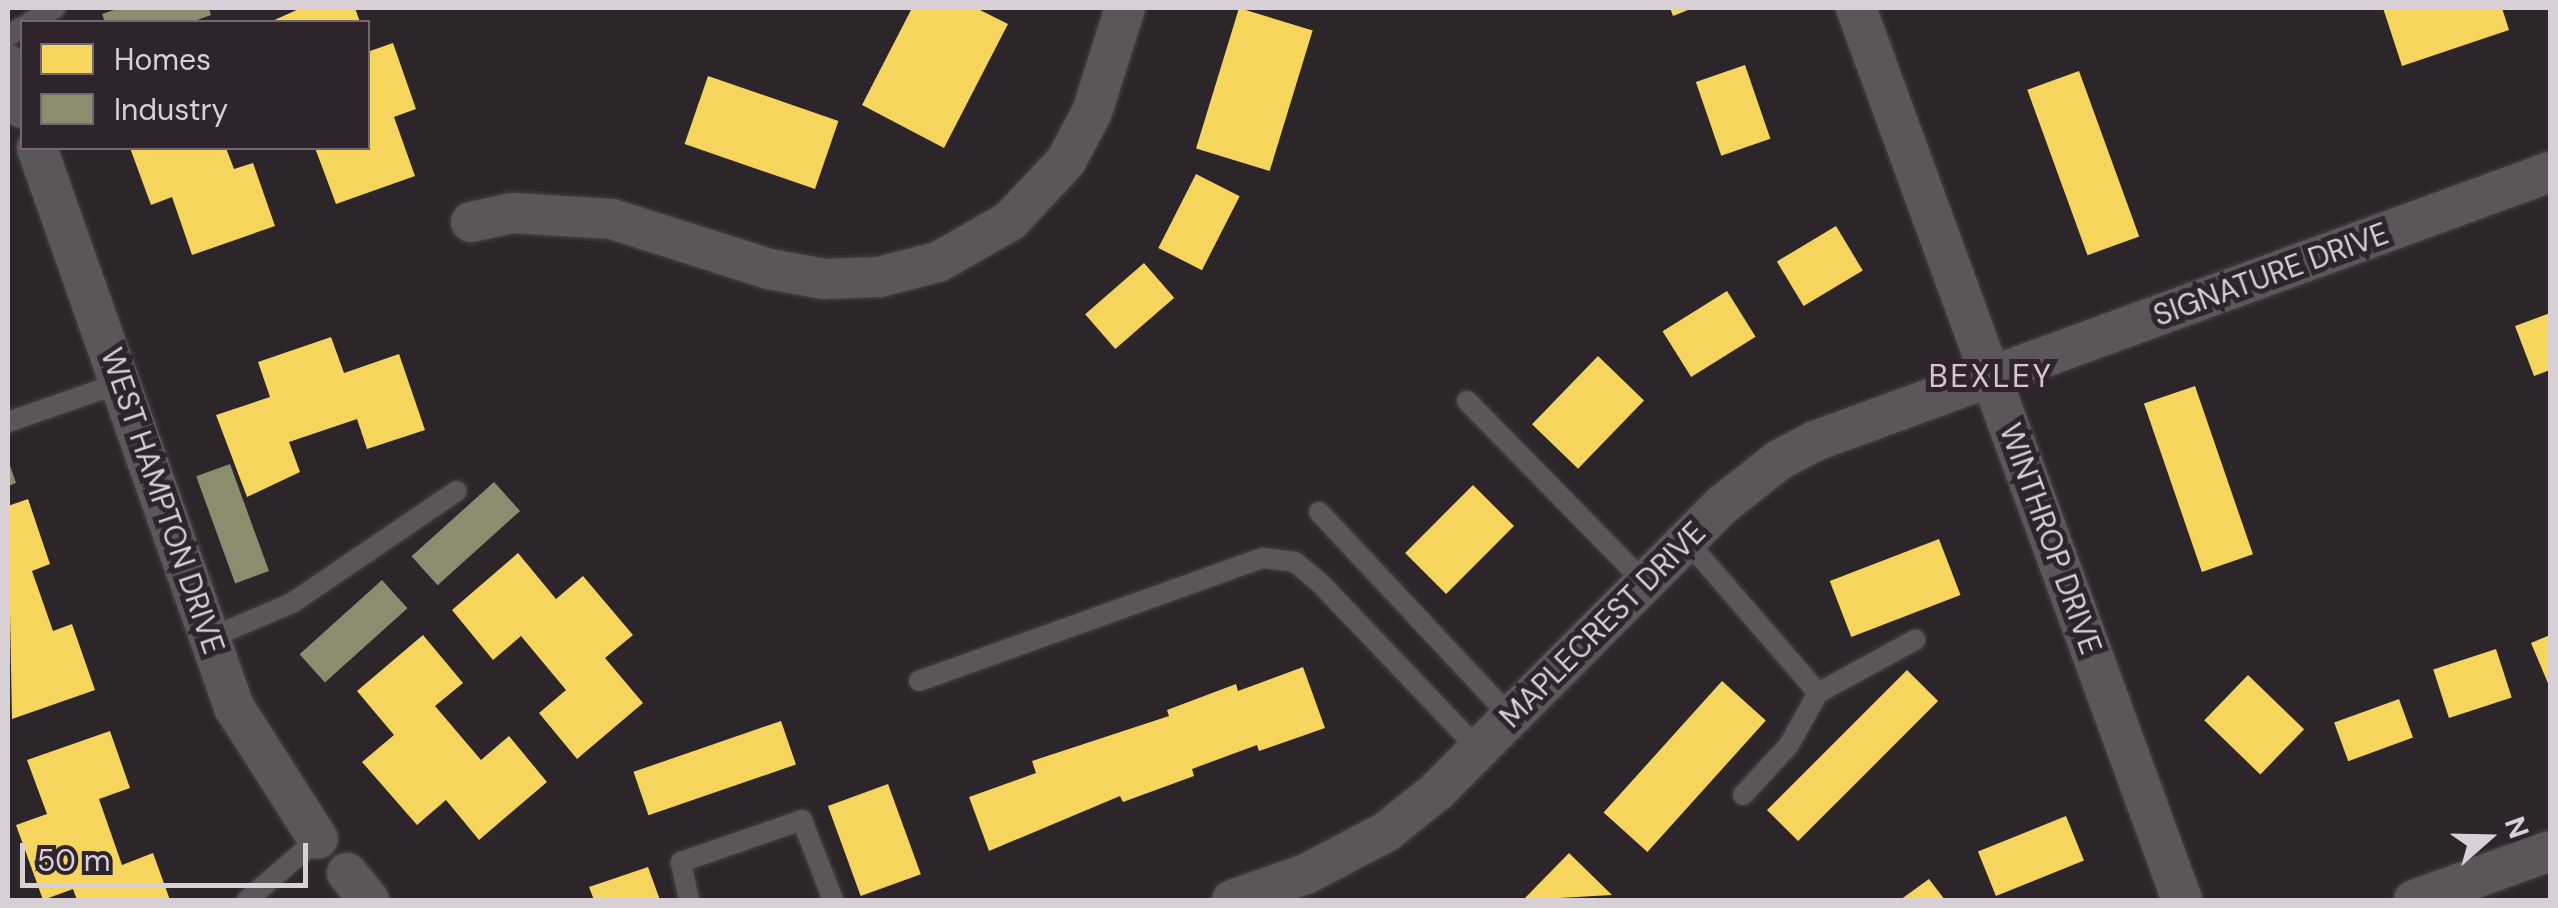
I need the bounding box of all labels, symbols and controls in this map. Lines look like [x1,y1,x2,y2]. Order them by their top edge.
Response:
legend [20,20,370,150]
text: Homes [114,40,211,79]
text: Industry [114,90,228,129]
street label: SIGNATURE DRIVE [2149,216,2393,334]
street label: WEST HAMPTON DRIVE [93,343,231,659]
district label: BEXLEY [1928,357,2054,395]
street label: WINTHROP DRIVE [1992,419,2108,659]
street label: MAPLECREST DRIVE [1493,515,1713,735]
north arrow [2438,788,2538,888]
text: N [2496,812,2538,843]
scale bar [25,823,312,885]
text: 50 m [37,841,111,880]

